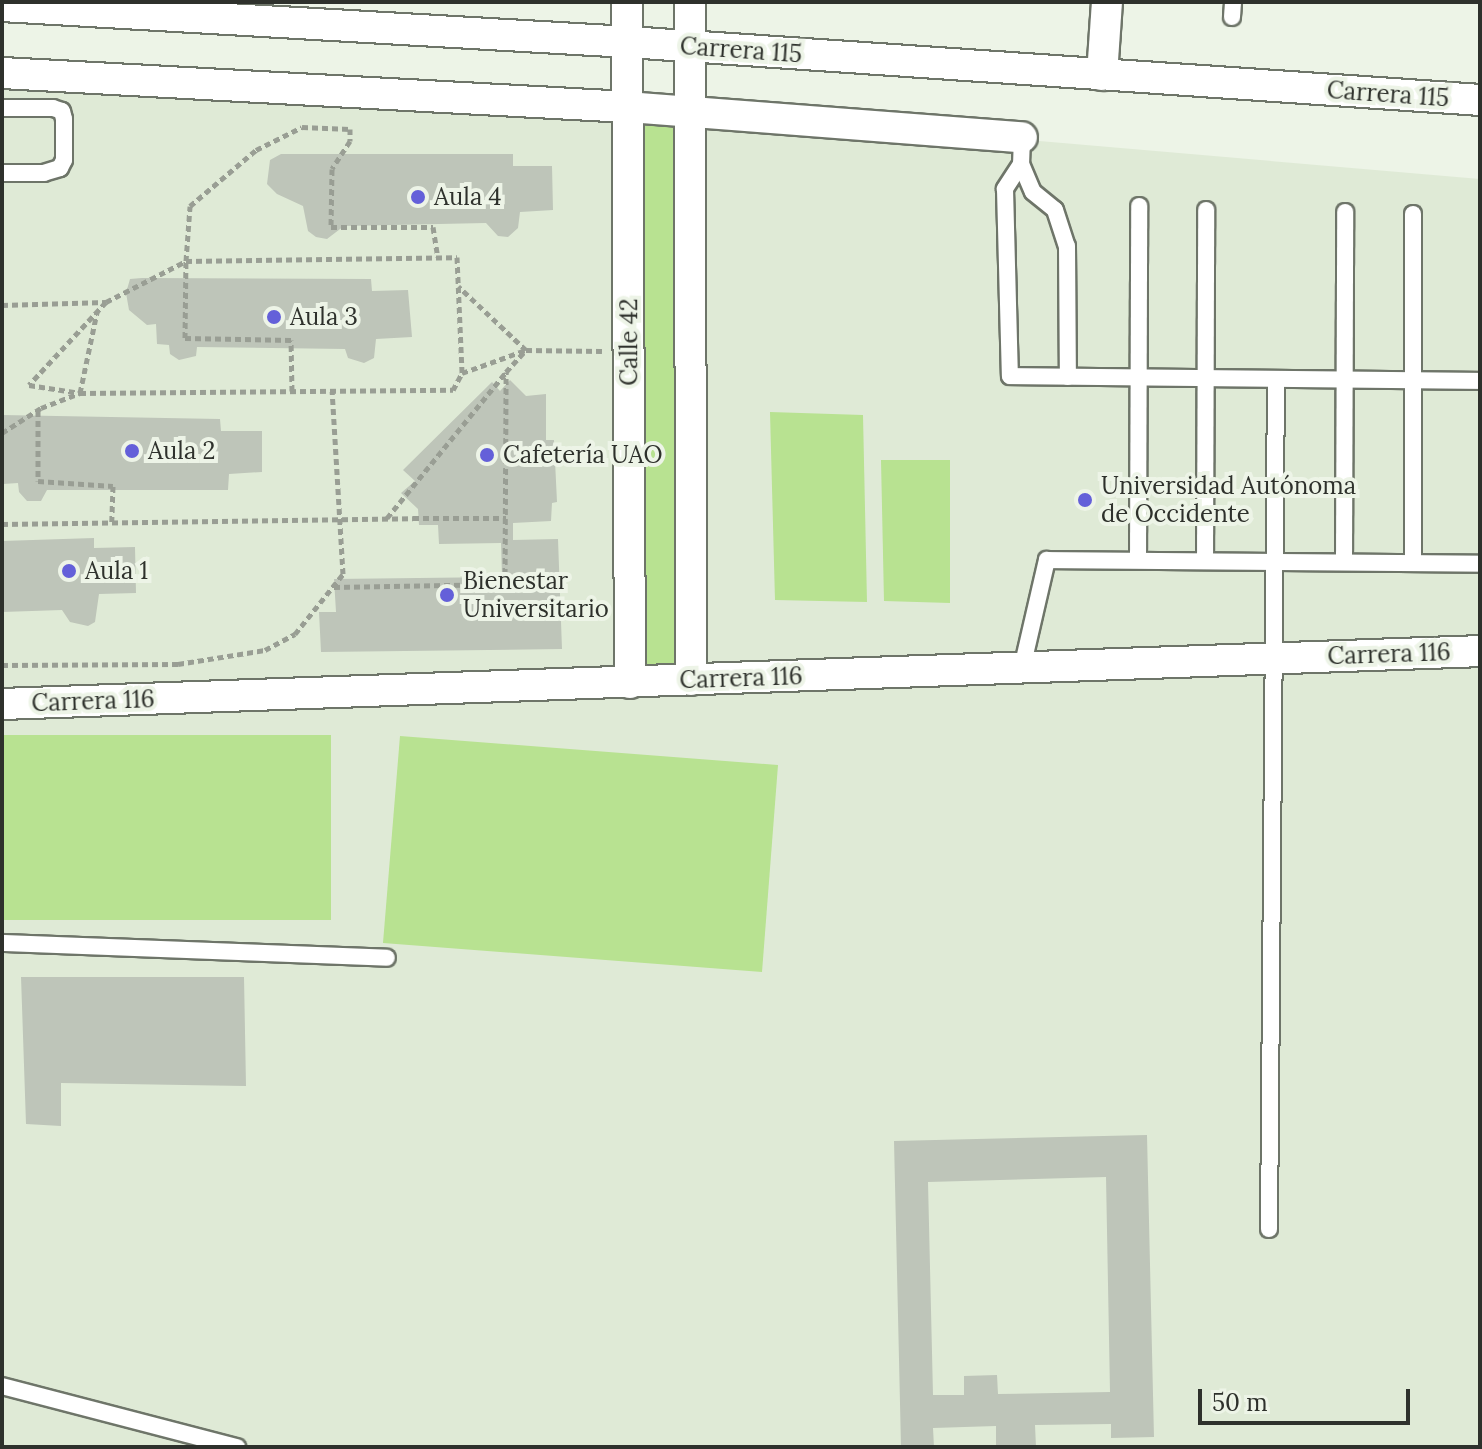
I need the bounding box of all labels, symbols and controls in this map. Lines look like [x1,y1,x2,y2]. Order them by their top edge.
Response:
street label: Carrera 115 [679,31,803,69]
street label: Carrera 115 [1326,75,1450,113]
place label: Aula 4 [434,183,502,211]
marker: Aula 4 [409,188,427,206]
street label: Calle 42 [615,298,643,386]
place label: Aula 3 [290,303,358,331]
marker: Aula 3 [265,308,283,326]
place label: Aula 2 [148,437,215,465]
place label: Cafetería UAO [503,441,663,469]
marker: Aula 2 [123,442,141,460]
marker: Cafetería UAO [478,446,496,464]
place label: Universidad Autónoma de Occidente [1101,472,1356,528]
marker: Universidad Autónoma de Occidente [1076,491,1094,509]
place label: Aula 1 [85,557,148,585]
marker: Aula 1 [60,562,78,580]
place label: Bienestar Universitario [463,567,609,623]
marker: Bienestar Universitario [438,586,456,604]
street label: Carrera 116 [1327,637,1451,671]
street label: Carrera 116 [679,661,803,695]
street label: Carrera 116 [31,684,155,718]
scale bar [1202,1373,1414,1423]
text: 50 m [1212,1387,1268,1418]

